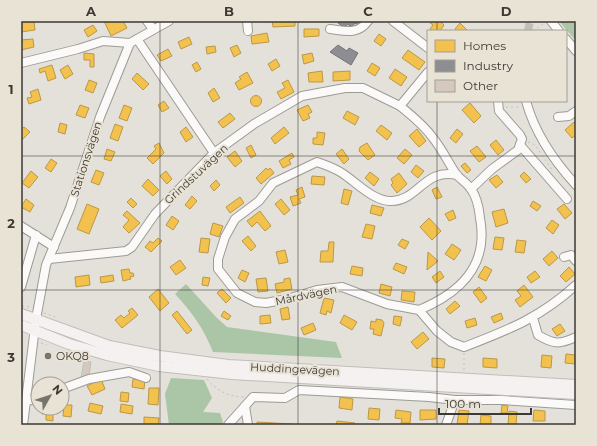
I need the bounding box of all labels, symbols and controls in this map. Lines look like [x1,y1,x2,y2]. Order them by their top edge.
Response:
text: A [85,3,97,19]
text: B [224,3,234,19]
text: C [363,3,373,19]
text: D [501,3,512,19]
legend [427,30,567,102]
text: Homes [463,38,506,53]
text: Industry [463,58,513,73]
text: Other [463,78,498,93]
text: 1 [8,81,14,97]
street label: Stationsvägen [67,120,105,198]
street label: Grindstuvägen [161,141,231,207]
text: 2 [7,215,15,231]
street label: Mårdvägen [274,282,338,308]
text: 3 [6,349,15,365]
place label: OKQ8 [56,349,89,363]
marker: OKQ8 [43,351,53,361]
street label: Huddingevägen [250,360,340,378]
north arrow [30,376,70,416]
text: N [50,382,66,398]
scale bar [439,390,531,416]
text: 100 m [445,396,481,411]

